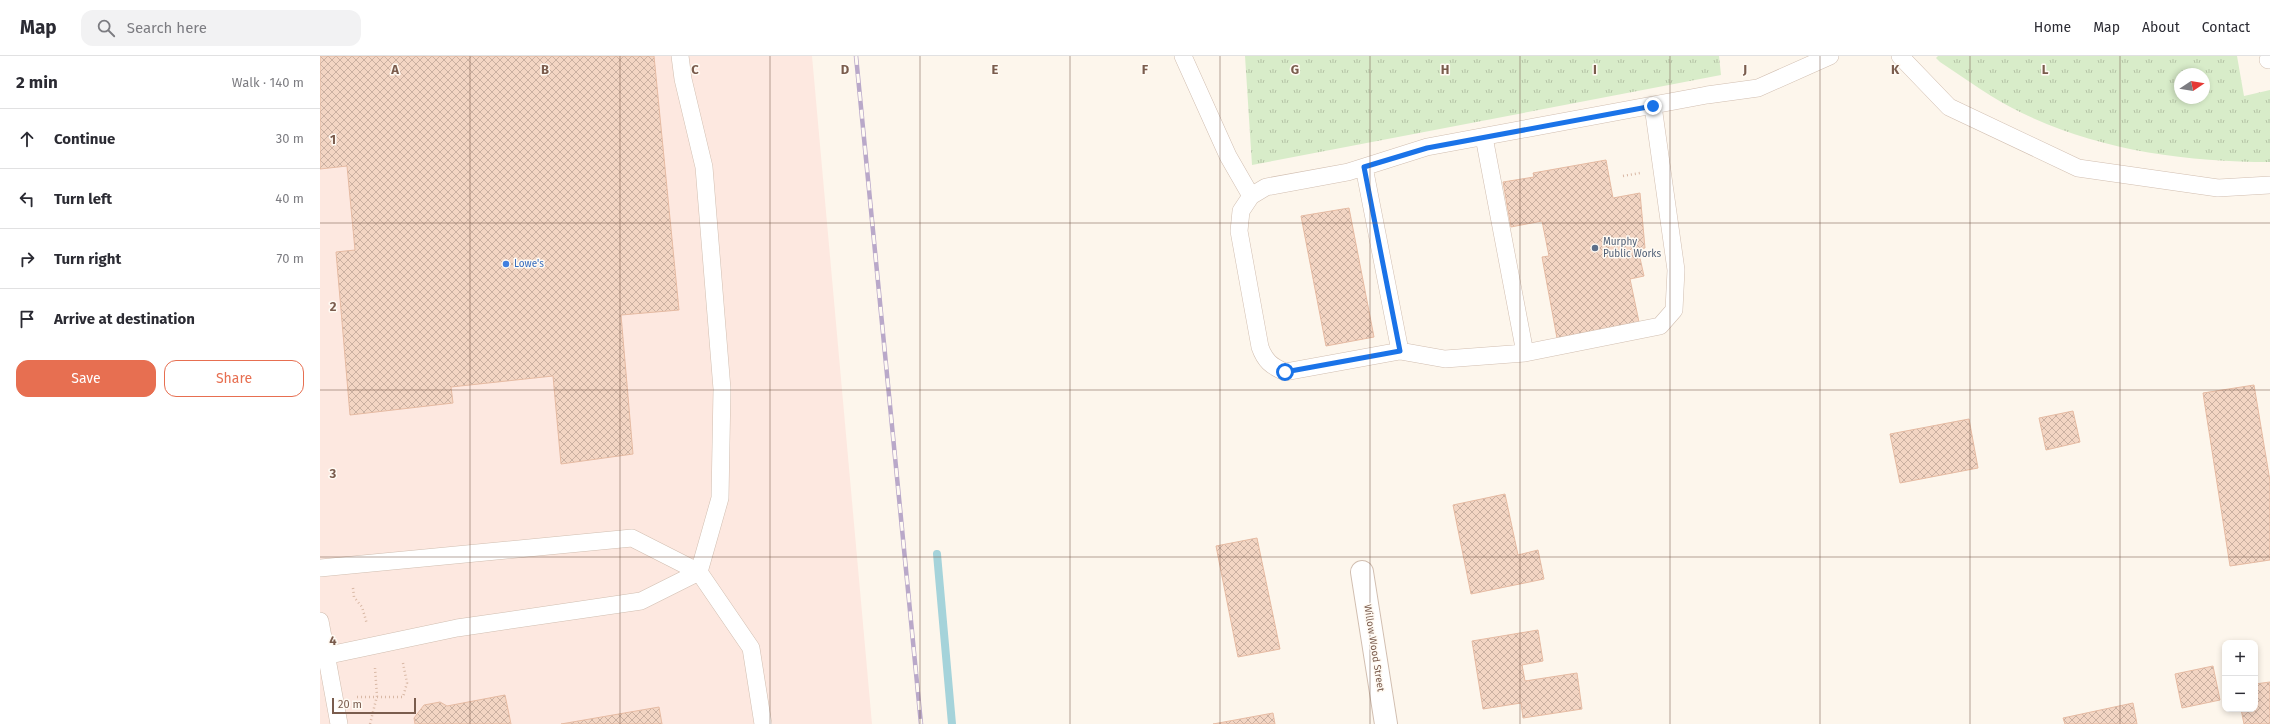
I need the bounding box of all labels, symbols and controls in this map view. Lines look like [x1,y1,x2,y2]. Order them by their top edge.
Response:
search box [81,10,361,46]
text: Map [20,16,57,39]
icon: search [95,17,117,39]
text: Search here [127,19,207,37]
text: Home [2034,19,2071,36]
text: Map [2093,19,2120,36]
text: About [2142,19,2180,36]
text: Contact [2202,19,2250,36]
text: A [390,62,399,77]
text: B [541,62,549,77]
text: C [691,62,699,77]
text: D [841,62,850,77]
text: E [992,62,999,77]
text: F [1142,62,1149,77]
text: G [1291,62,1299,77]
text: H [1441,62,1449,77]
text: I [1593,62,1597,77]
text: J [1742,62,1747,77]
text: K [1891,62,1900,77]
text: L [2042,62,2049,77]
north arrow [2174,68,2210,104]
text: 2 min [16,72,58,93]
text: Walk · 140 m [232,75,304,90]
route end [1644,97,1662,115]
icon: ahead [16,128,38,150]
text: Continue [54,130,115,148]
text: 30 m [276,131,304,146]
text: 1 [330,132,336,147]
icon: left [16,188,38,210]
text: Turn left [54,190,112,208]
text: 40 m [275,191,304,206]
place label: Murphy Public Works [1603,236,1661,260]
marker: Murphy Public Works [1590,243,1600,253]
icon: right [16,248,38,270]
text: Turn right [54,250,121,268]
text: 70 m [277,251,304,266]
place label: Lowe's [514,258,544,270]
marker: Lowe's [501,259,511,269]
text: 2 [330,299,337,314]
icon: arrive [16,308,38,330]
text: Arrive at destination [54,310,195,328]
button: Save [16,360,156,397]
button: Share [164,360,304,397]
route start [1276,363,1294,381]
text: 3 [329,466,337,481]
street label: Willow Wood Street [1361,604,1387,693]
text: 4 [329,633,337,648]
map controls [2222,640,2258,712]
button: + [2222,640,2258,676]
button: − [2222,676,2258,712]
scale bar [332,696,416,715]
text: 20 m [338,698,362,711]

